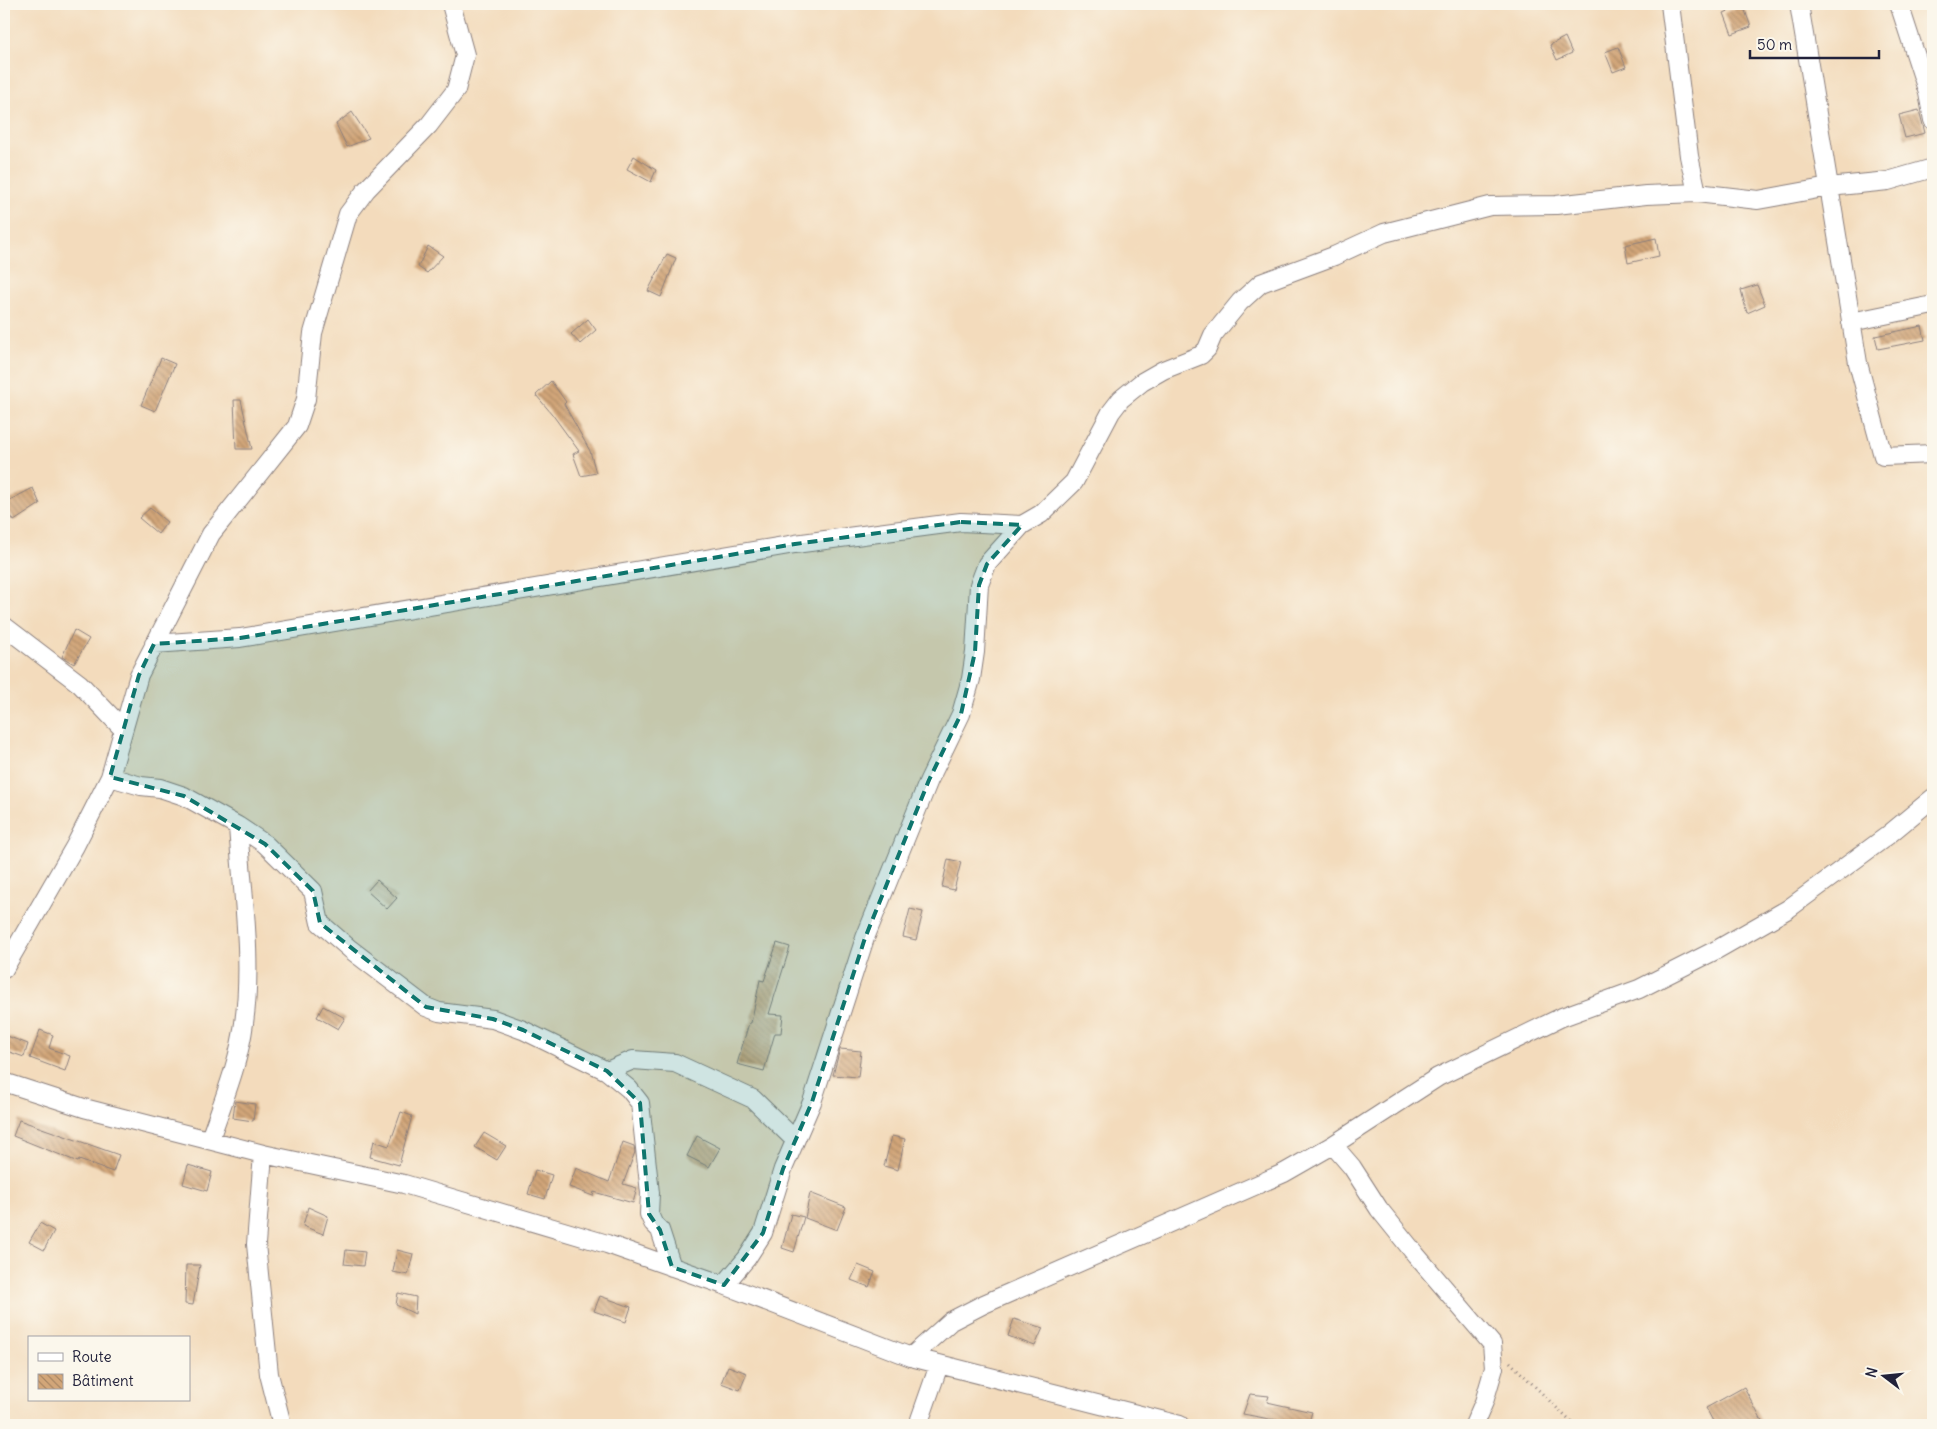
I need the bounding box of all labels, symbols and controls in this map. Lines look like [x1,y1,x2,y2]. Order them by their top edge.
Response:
scale bar [1750,28,1878,60]
text: 50 m [1757,35,1792,54]
legend [28,1336,190,1402]
text: Route [72,1347,112,1366]
north arrow [1860,1352,1910,1402]
text: N [1862,1365,1881,1380]
text: Bâtiment [72,1371,134,1390]

